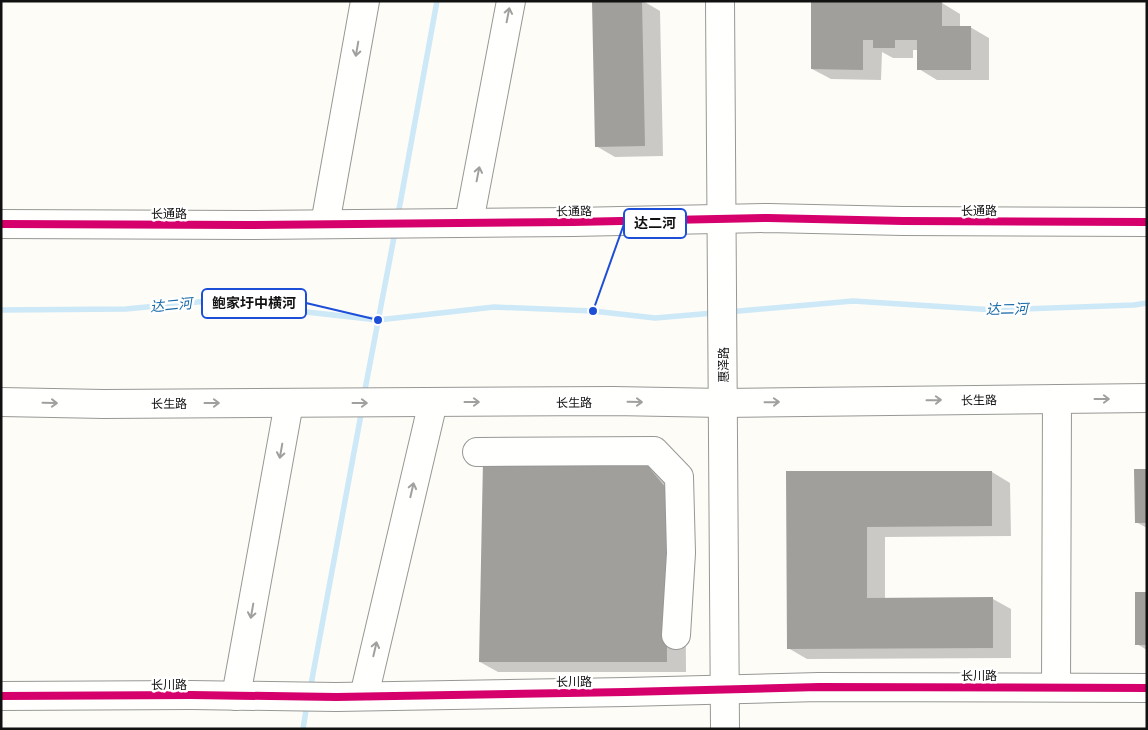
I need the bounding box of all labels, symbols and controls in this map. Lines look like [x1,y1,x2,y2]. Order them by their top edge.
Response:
one-way arrow [504,7,514,23]
one-way arrow [351,41,361,57]
one-way arrow [474,167,484,183]
street label: 长通路 [556,203,592,219]
street label: 长通路 [961,203,997,218]
street label: 长通路 [151,206,187,221]
callout: 达二河 [624,209,686,238]
text: 达二河 [634,214,676,232]
callout: 鲍家圩中横河 [202,289,306,318]
water label: 达二河 [149,294,196,316]
text: 鲍家圩中横河 [212,294,296,312]
water label: 达二河 [986,300,1031,318]
street label: 惠泽路 [716,347,731,383]
street label: 长生路 [961,392,997,408]
one-way arrow [1094,394,1110,404]
street label: 长生路 [556,395,592,410]
one-way arrow [926,395,942,405]
street label: 长生路 [151,396,187,411]
one-way arrow [464,397,480,407]
one-way arrow [626,397,642,407]
one-way arrow [764,397,780,407]
one-way arrow [42,398,58,408]
one-way arrow [204,398,220,408]
one-way arrow [352,398,368,408]
one-way arrow [275,442,285,458]
one-way arrow [408,483,417,499]
one-way arrow [246,602,256,618]
one-way arrow [371,641,380,657]
street label: 长川路 [961,668,997,683]
street label: 长川路 [556,674,592,689]
street label: 长川路 [151,677,187,692]

